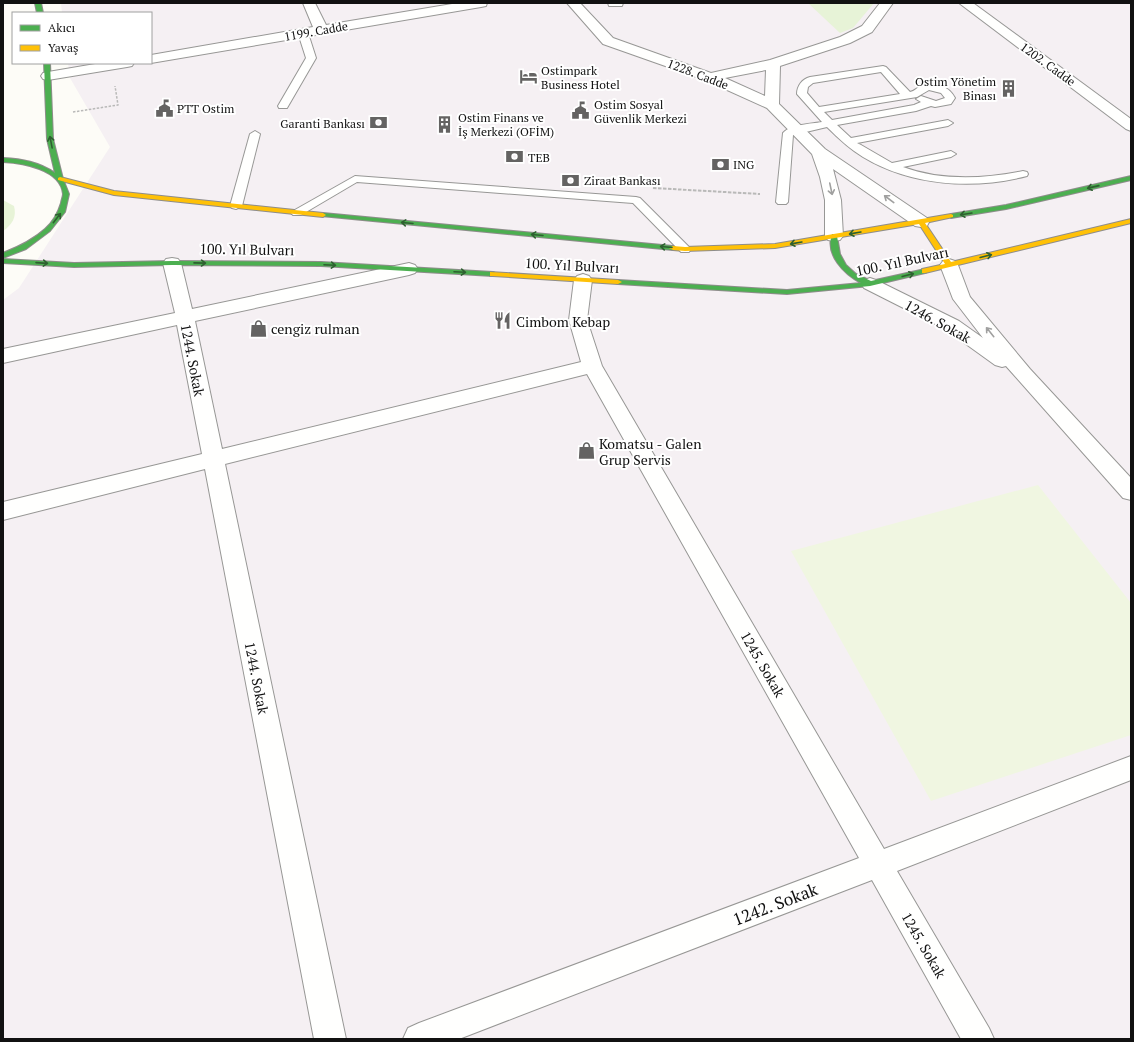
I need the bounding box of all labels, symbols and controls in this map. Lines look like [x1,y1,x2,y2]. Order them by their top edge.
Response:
legend [12,12,152,64]
street label: 1199. Cadde [283,18,349,44]
text: Akıcı [48,20,76,35]
street label: 1202. Cadde [1017,39,1079,89]
text: Yavaş [48,40,78,55]
street label: 1228. Cadde [665,55,731,93]
place label: Ostimpark Business Hotel [541,63,620,92]
hotel icon: Ostimpark Business Hotel [518,67,538,87]
place label: Ostim Yönetim Binası [915,74,997,103]
building icon: Ostim Yönetim Binası [999,78,1019,98]
place label: Ostim Sosyal Güvenlik Merkezi [594,97,687,126]
public building icon: PTT Ostim [154,98,174,118]
place label: PTT Ostim [177,101,235,116]
public building icon: Ostim Sosyal Güvenlik Merkezi [571,101,591,121]
place label: Ostim Finans ve İş Merkezi (OFİM) [458,110,554,139]
bank icon: Garanti Bankası [368,113,388,133]
building icon: Ostim Finans ve İş Merkezi (OFİM) [435,114,455,134]
place label: Garanti Bankası [280,116,365,131]
one-way arrow [47,135,55,148]
bank icon: TEB [505,147,525,167]
place label: TEB [528,150,550,165]
bank icon: ING [710,154,730,174]
place label: ING [733,157,755,172]
bank icon: Ziraat Bankası [561,170,581,190]
place label: Ziraat Bankası [584,173,661,188]
one-way arrow [827,182,835,195]
one-way arrow [1087,183,1100,191]
one-way arrow [884,195,895,203]
one-way arrow [960,210,973,218]
one-way arrow [53,213,61,224]
one-way arrow [401,219,414,226]
one-way arrow [849,229,862,237]
one-way arrow [531,231,544,238]
street label: 100. Yıl Bulvarı [200,239,294,259]
one-way arrow [790,239,803,247]
street label: 100. Yıl Bulvarı [854,242,950,280]
one-way arrow [660,243,673,251]
one-way arrow [980,252,993,259]
street label: 100. Yıl Bulvarı [524,253,620,277]
one-way arrow [193,259,206,267]
one-way arrow [35,260,48,267]
one-way arrow [323,261,336,268]
one-way arrow [453,269,466,276]
one-way arrow [901,271,914,279]
street label: 1246. Sokak [901,295,975,347]
restaurant icon: Cimbom Kebap [493,311,513,331]
place label: Cimbom Kebap [516,312,610,331]
shop icon: cengiz rulman [248,318,268,338]
place label: cengiz rulman [271,319,360,338]
street label: 1244. Sokak [177,322,209,399]
one-way arrow [985,327,994,338]
place label: Komatsu - Galen Grup Servis [599,434,702,469]
shop icon: Komatsu - Galen Grup Servis [576,441,596,461]
street label: 1245. Sokak [736,627,790,701]
street label: 1244. Sokak [241,640,273,717]
street label: 1242. Sokak [729,877,821,931]
street label: 1245. Sokak [897,908,951,982]

